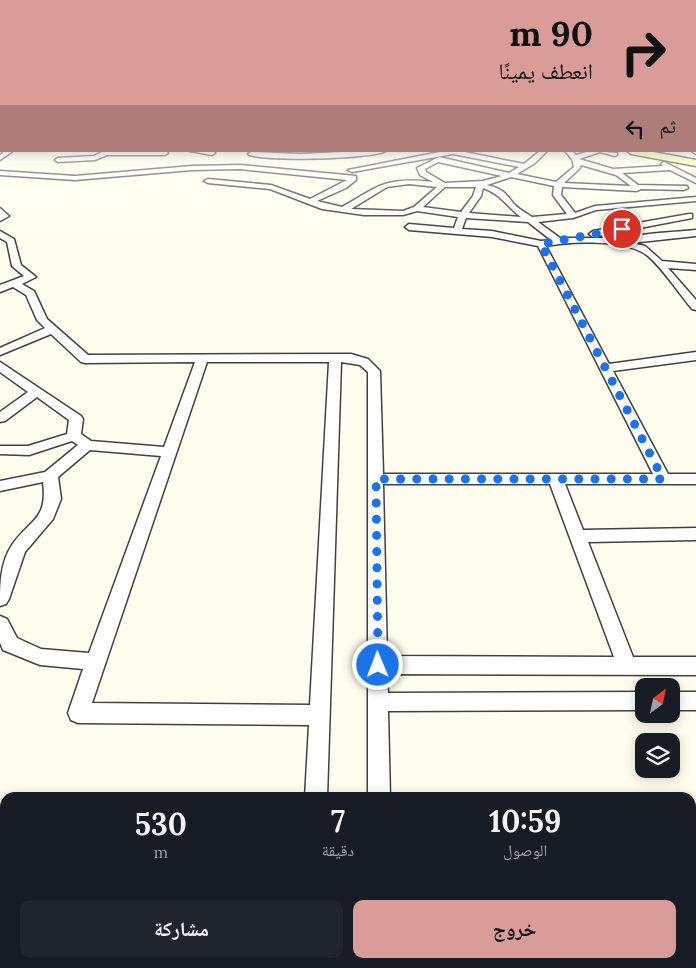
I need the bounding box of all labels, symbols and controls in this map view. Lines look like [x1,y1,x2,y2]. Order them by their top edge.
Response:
text: 90 m [509,11,593,56]
icon: right [611,20,676,85]
text: انعطف يمينًا [498,57,593,85]
text: ثم [659,114,676,138]
icon: left [621,115,649,143]
pin [601,208,643,250]
icon: arrive [608,215,636,243]
position arrow [351,638,403,690]
north arrow [635,678,680,722]
map controls [635,678,680,778]
button: layers [635,733,680,778]
text: 7 [331,802,345,840]
text: 10:59 [489,802,561,840]
text: 530 [135,805,187,843]
text: دقيقة [322,840,354,860]
text: الوصول [503,840,547,860]
text: m [154,842,168,862]
button: مشاركة [20,900,343,958]
button: خروج [353,900,676,958]

